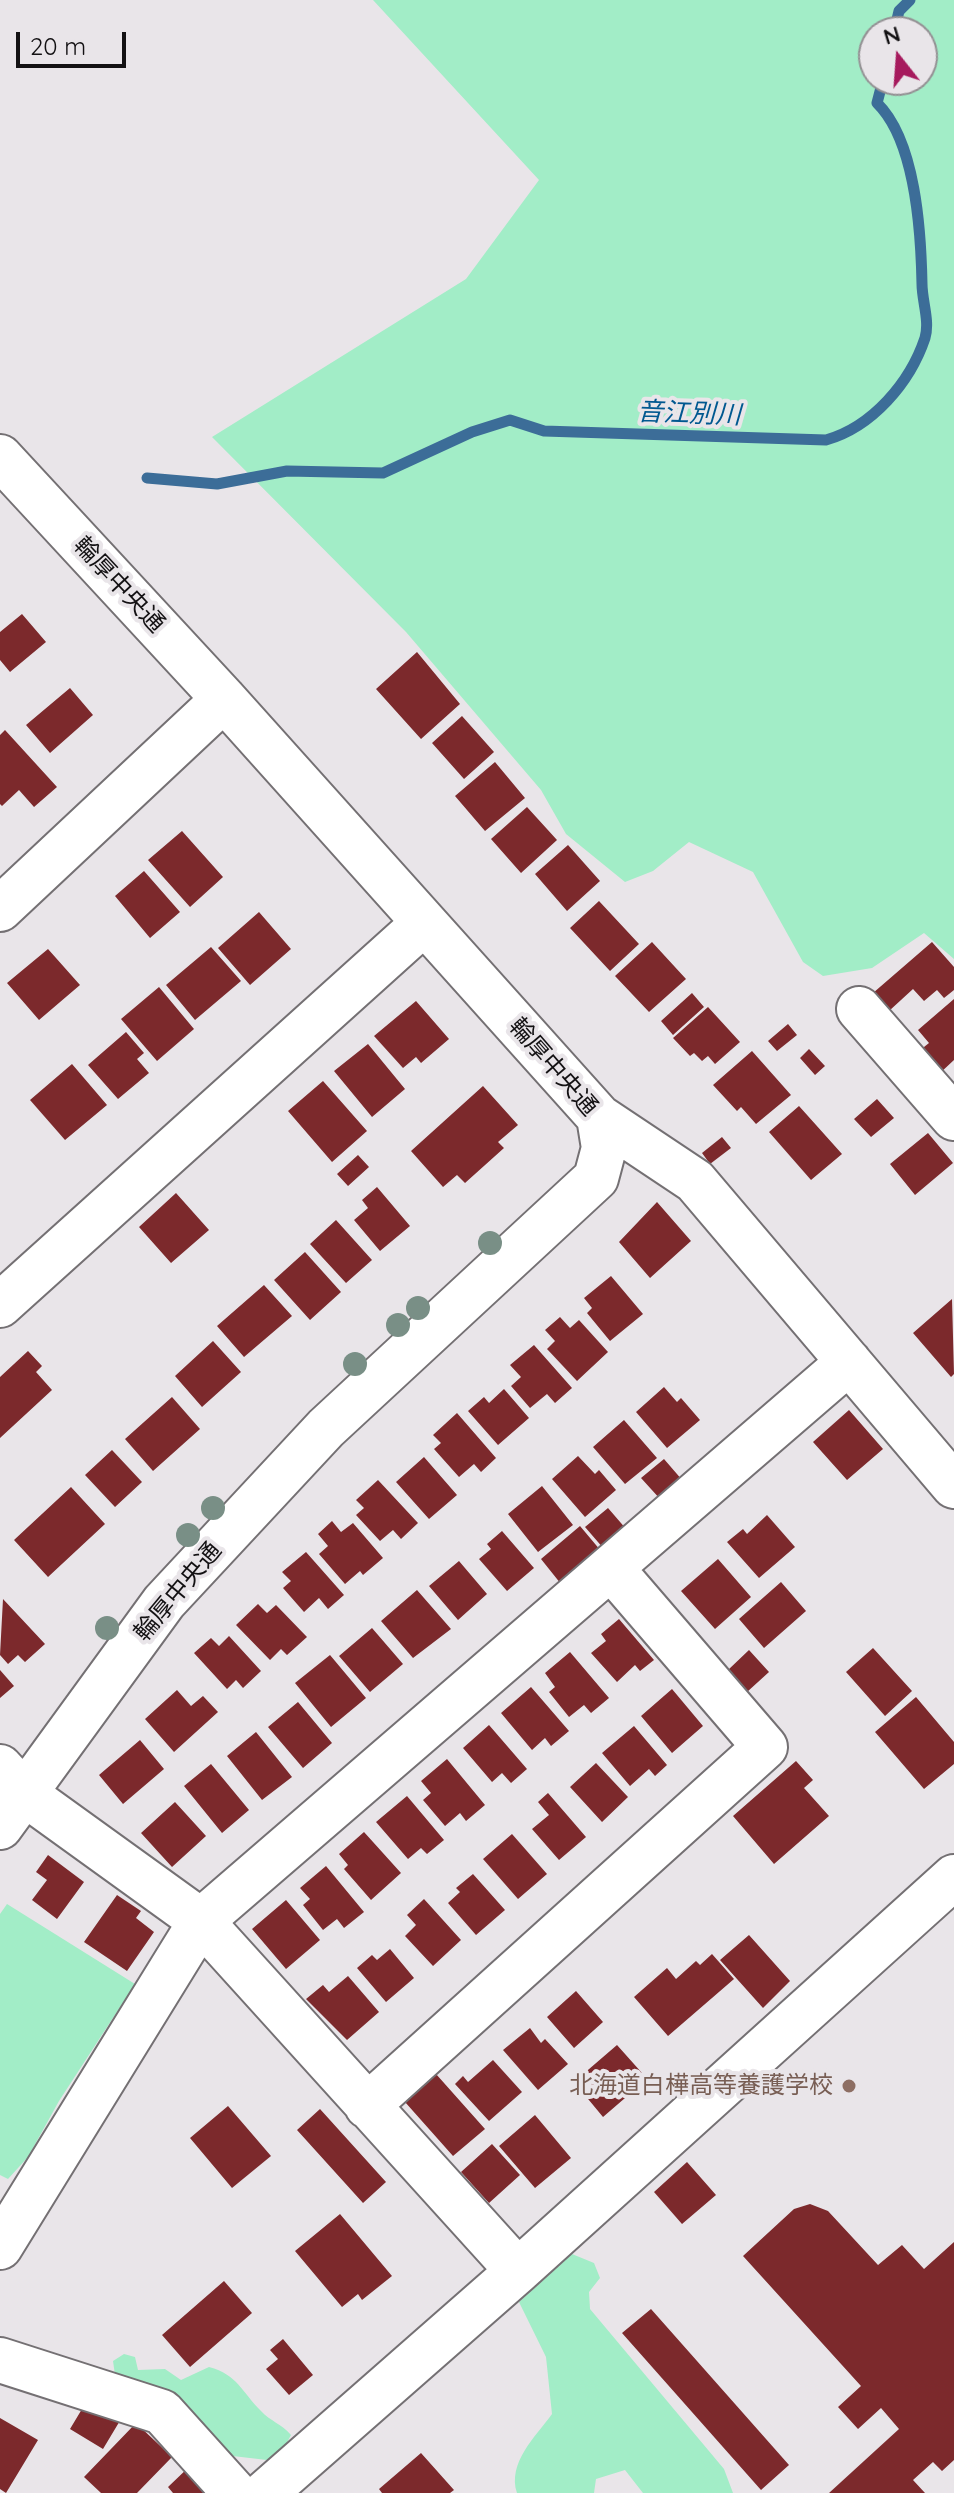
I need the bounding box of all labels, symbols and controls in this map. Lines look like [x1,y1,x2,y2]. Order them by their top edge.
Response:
scale bar [20,16,130,66]
north arrow [858,16,938,96]
text: N [880,19,903,51]
text: 20 m [30,31,86,61]
water label: 音江別川 [636,397,742,431]
street label: 輪厚中央通 [68,531,170,639]
street label: 輪厚中央通 [503,1012,603,1122]
street label: 輪厚中央通 [128,1537,228,1647]
place label: 北海道白樺高等養護学校 [569,2072,833,2100]
marker: 北海道白樺高等養護学校 [840,2077,858,2095]

